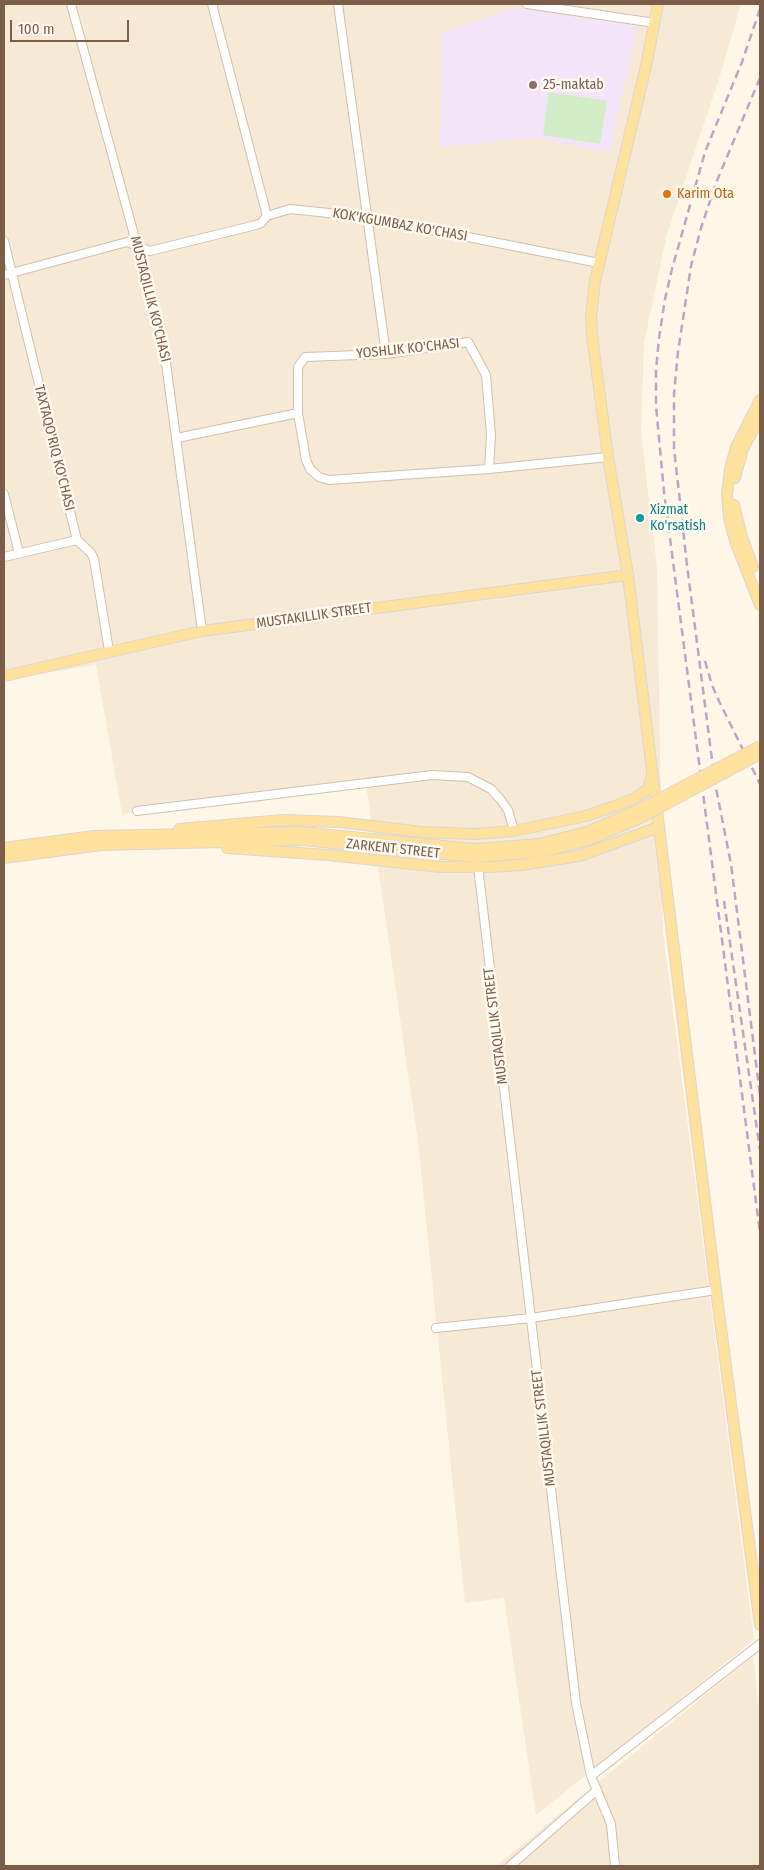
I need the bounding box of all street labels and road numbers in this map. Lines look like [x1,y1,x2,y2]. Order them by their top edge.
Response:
street label: KOK'KGUMBAZ KO'CHASI [331,205,469,245]
street label: MUSTAQILLIK KO'CHASI [126,234,174,364]
street label: YOSHLIK KO'CHASI [356,335,460,363]
street label: TAXTAQO'RIQ KO'CHASI [30,383,78,513]
street label: MUSTAKILLIK STREET [255,600,373,632]
street label: ZARKENT STREET [345,836,441,862]
street label: MUSTAQILLIK STREET [481,967,511,1085]
street label: MUSTAQILLIK STREET [529,1369,559,1487]

